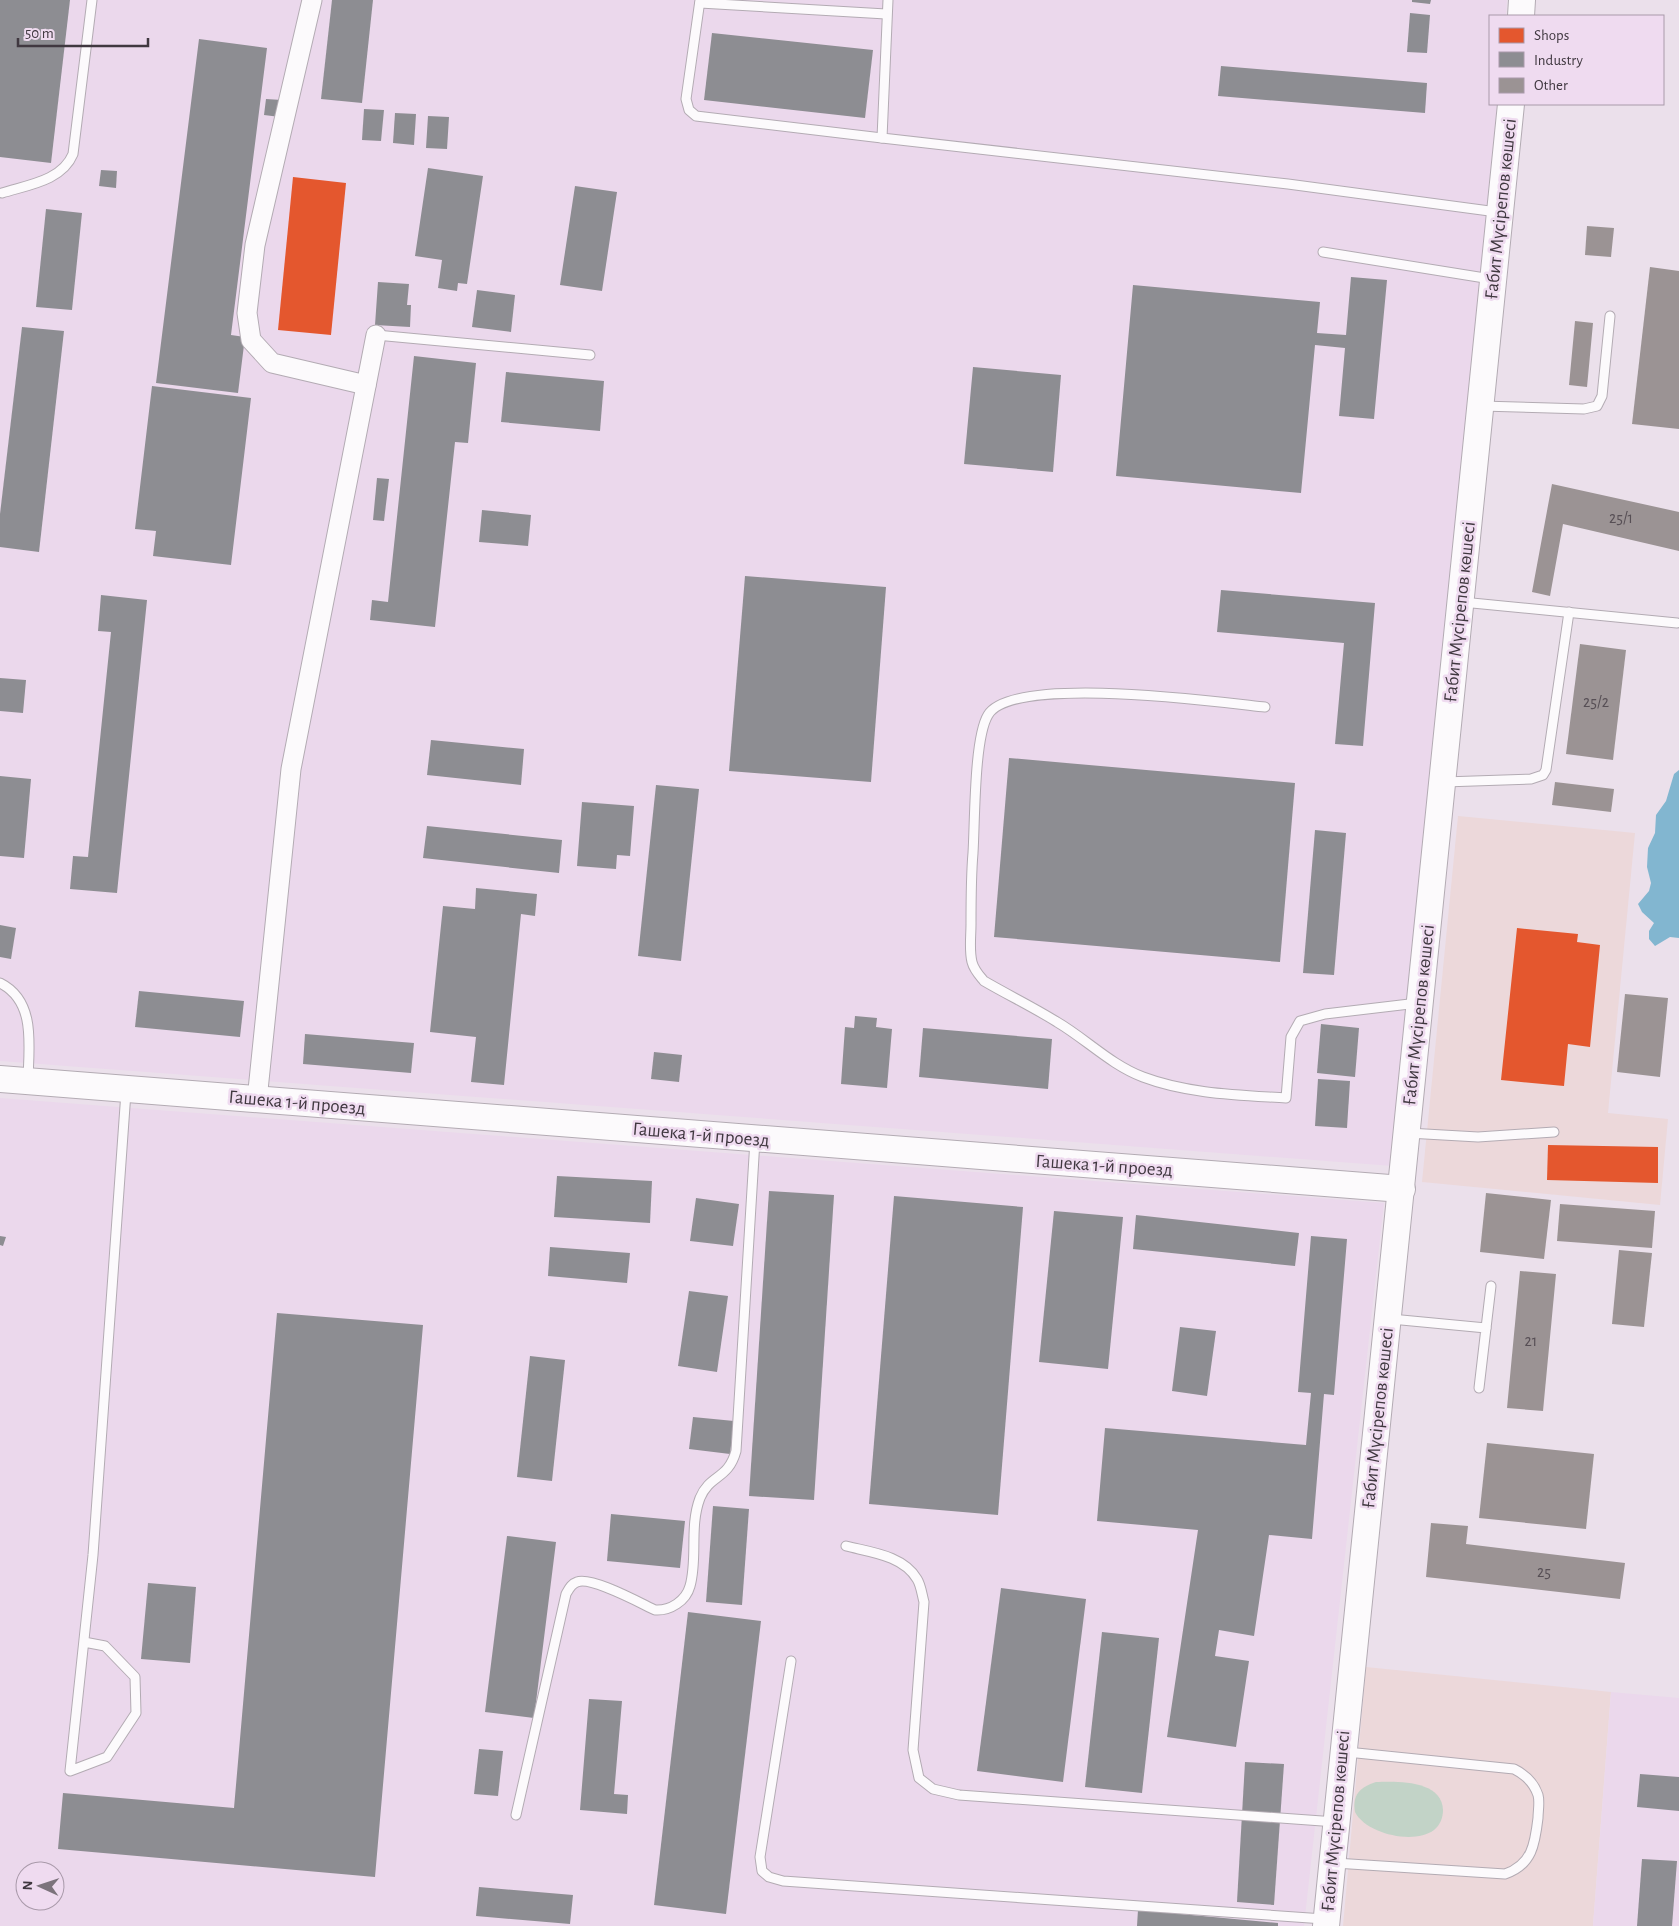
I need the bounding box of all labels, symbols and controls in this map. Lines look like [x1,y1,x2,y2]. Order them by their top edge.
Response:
scale bar [18,15,148,47]
legend [1489,15,1664,105]
text: 50 m [25,26,54,41]
text: Shops [1534,28,1569,43]
text: Industry [1534,53,1583,68]
text: Other [1534,78,1568,93]
street label: Ғабит Мүсірепов көшесі [1482,118,1520,300]
house number: 25/1 [1609,510,1633,526]
street label: Ғабит Мүсірепов көшесі [1441,521,1479,703]
house number: 25/2 [1583,694,1609,710]
street label: Ғабит Мүсірепов көшесі [1400,924,1438,1106]
street label: Гашека 1-й проезд [228,1088,366,1118]
street label: Гашека 1-й проезд [632,1120,770,1150]
street label: Гашека 1-й проезд [1035,1152,1173,1180]
street label: Ғабит Мүсірепов көшесі [1359,1327,1397,1509]
house number: 21 [1525,1333,1537,1349]
house number: 25 [1537,1564,1551,1580]
street label: Ғабит Мүсірепов көшесі [1319,1730,1353,1912]
north arrow [15,1861,65,1911]
text: N [21,1880,35,1891]

